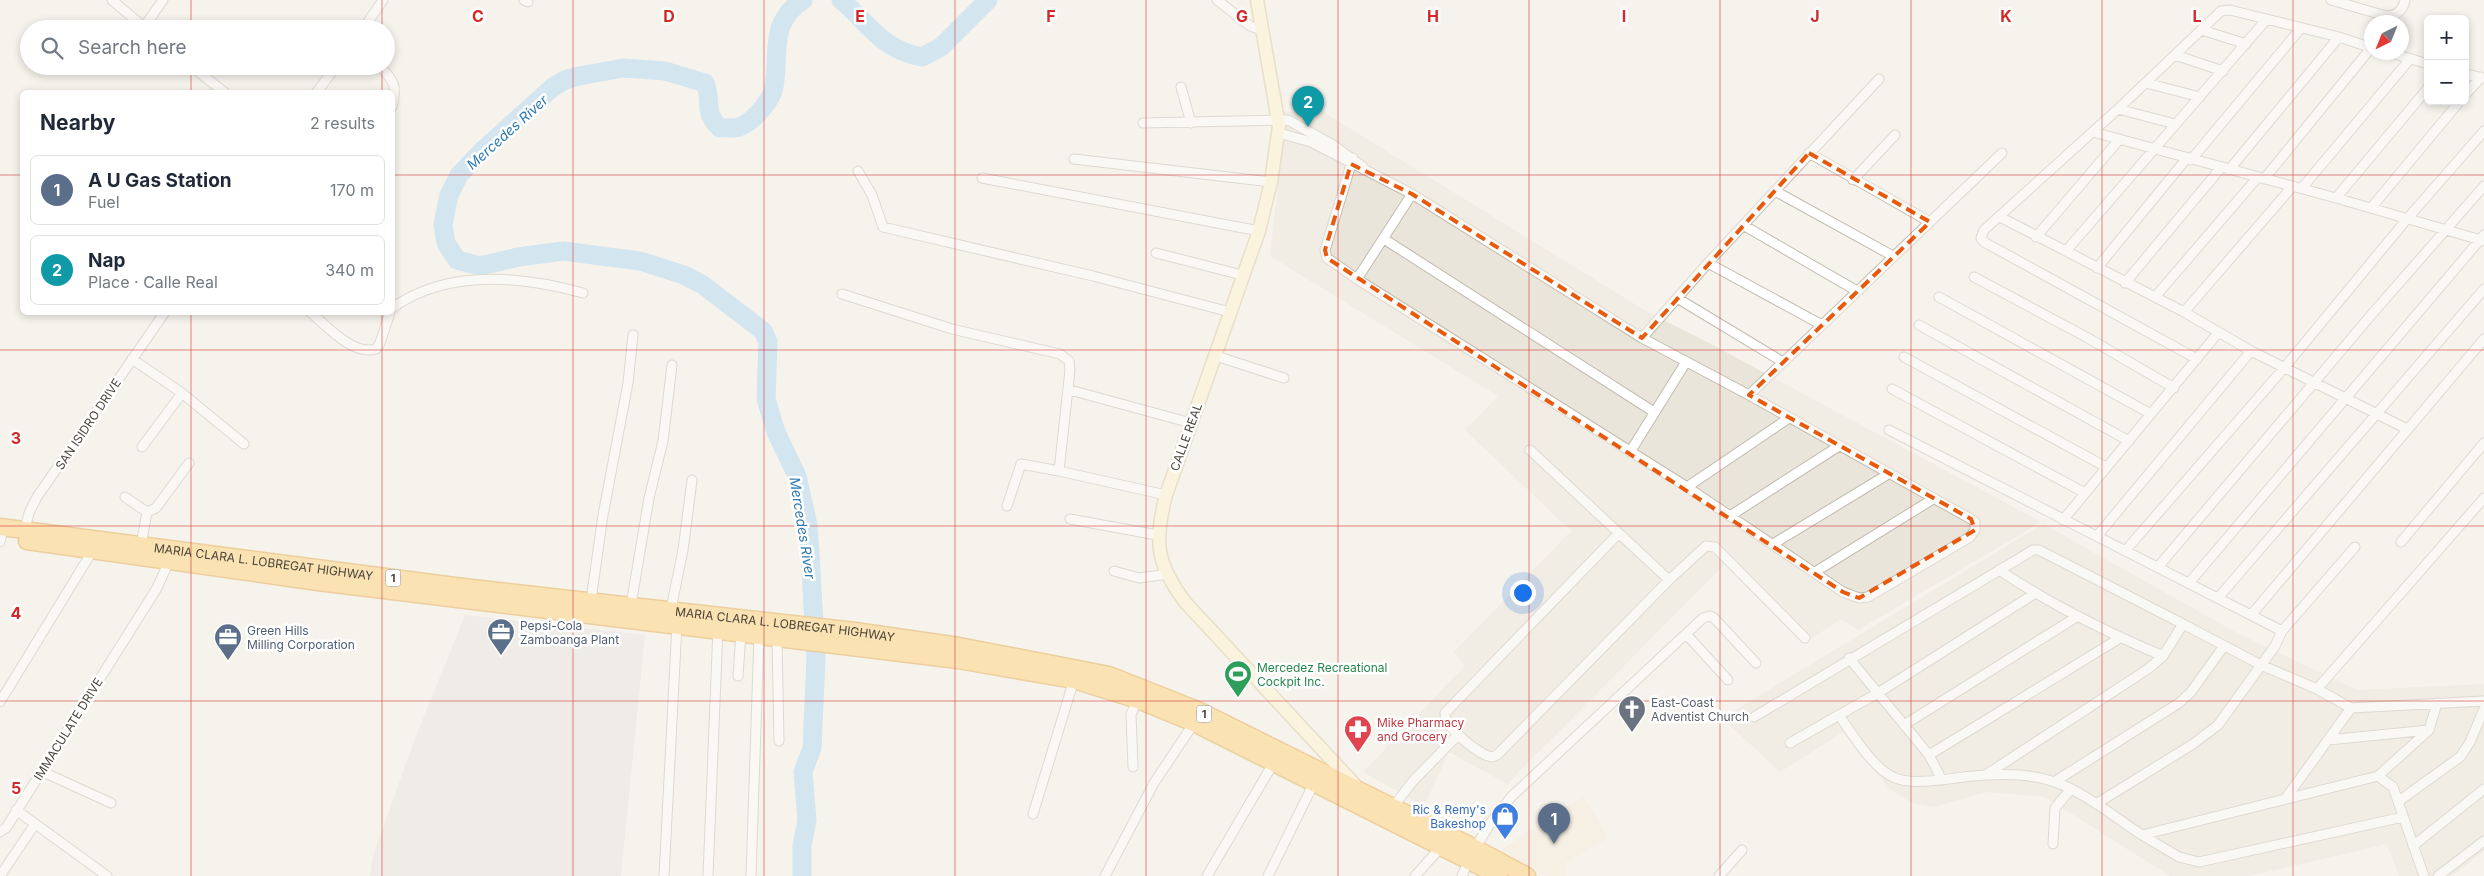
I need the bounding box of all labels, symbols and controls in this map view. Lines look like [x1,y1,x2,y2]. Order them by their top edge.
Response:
text: C [472,6,484,26]
text: D [663,6,675,26]
text: E [855,6,865,26]
text: F [1046,6,1056,26]
text: G [1236,6,1248,26]
text: H [1427,6,1439,26]
text: I [1622,6,1626,26]
text: J [1810,6,1820,26]
text: K [2000,6,2012,26]
text: L [2192,6,2202,26]
north arrow [2364,15,2409,60]
map controls [2424,15,2469,105]
button: + [2424,15,2469,60]
search box [20,20,395,75]
icon: search [38,34,66,62]
text: Search here [78,36,187,59]
button: − [2424,60,2469,105]
pin: 2 [1292,86,1324,127]
water label: Mercedes River [463,91,552,173]
text: Nearby [40,110,115,135]
text: 2 results [310,113,375,133]
text: A U Gas Station [88,169,232,192]
text: 1 [54,180,60,200]
text: 170 m [330,180,374,200]
text: Fuel [88,192,120,212]
text: Nap [88,249,126,272]
text: 2 [52,260,62,280]
text: 340 m [325,260,374,280]
text: Place · Calle Real [88,272,218,292]
street label: SAN ISIDRO DRIVE [52,376,124,472]
street label: CALLE REAL [1167,401,1205,473]
text: 3 [11,428,21,448]
water label: Mercedes River [787,476,820,581]
street label: MARIA CLARA L. LOBREGAT HIGHWAY [153,540,374,583]
road number: 1 [386,570,400,586]
your location [1510,580,1536,606]
text: 4 [11,603,22,623]
street label: MARIA CLARA L. LOBREGAT HIGHWAY [675,603,896,644]
office icon: Pepsi-Cola Zamboanga Plant [486,617,516,656]
place label: Pepsi-Cola Zamboanga Plant [520,618,619,647]
office icon: Green Hills Milling Corporation [213,622,243,661]
place label: Green Hills Milling Corporation [247,623,355,652]
sports icon: Mercedez Recreational Cockpit Inc. [1223,659,1253,698]
place label: Mercedez Recreational Cockpit Inc. [1257,660,1388,689]
street label: IMMACULATE DRIVE [30,675,106,783]
church icon: East-Coast Adventist Church [1617,694,1647,733]
place label: East-Coast Adventist Church [1651,695,1749,724]
road number: 1 [1196,706,1212,722]
pharmacy icon: Mike Pharmacy and Grocery [1343,714,1373,753]
place label: Mike Pharmacy and Grocery [1377,715,1465,744]
text: 5 [11,778,21,798]
shop icon: Ric & Remy's Bakeshop [1490,801,1520,840]
place label: Ric & Remy's Bakeshop [1412,802,1486,831]
pin: 1 [1538,803,1570,844]

